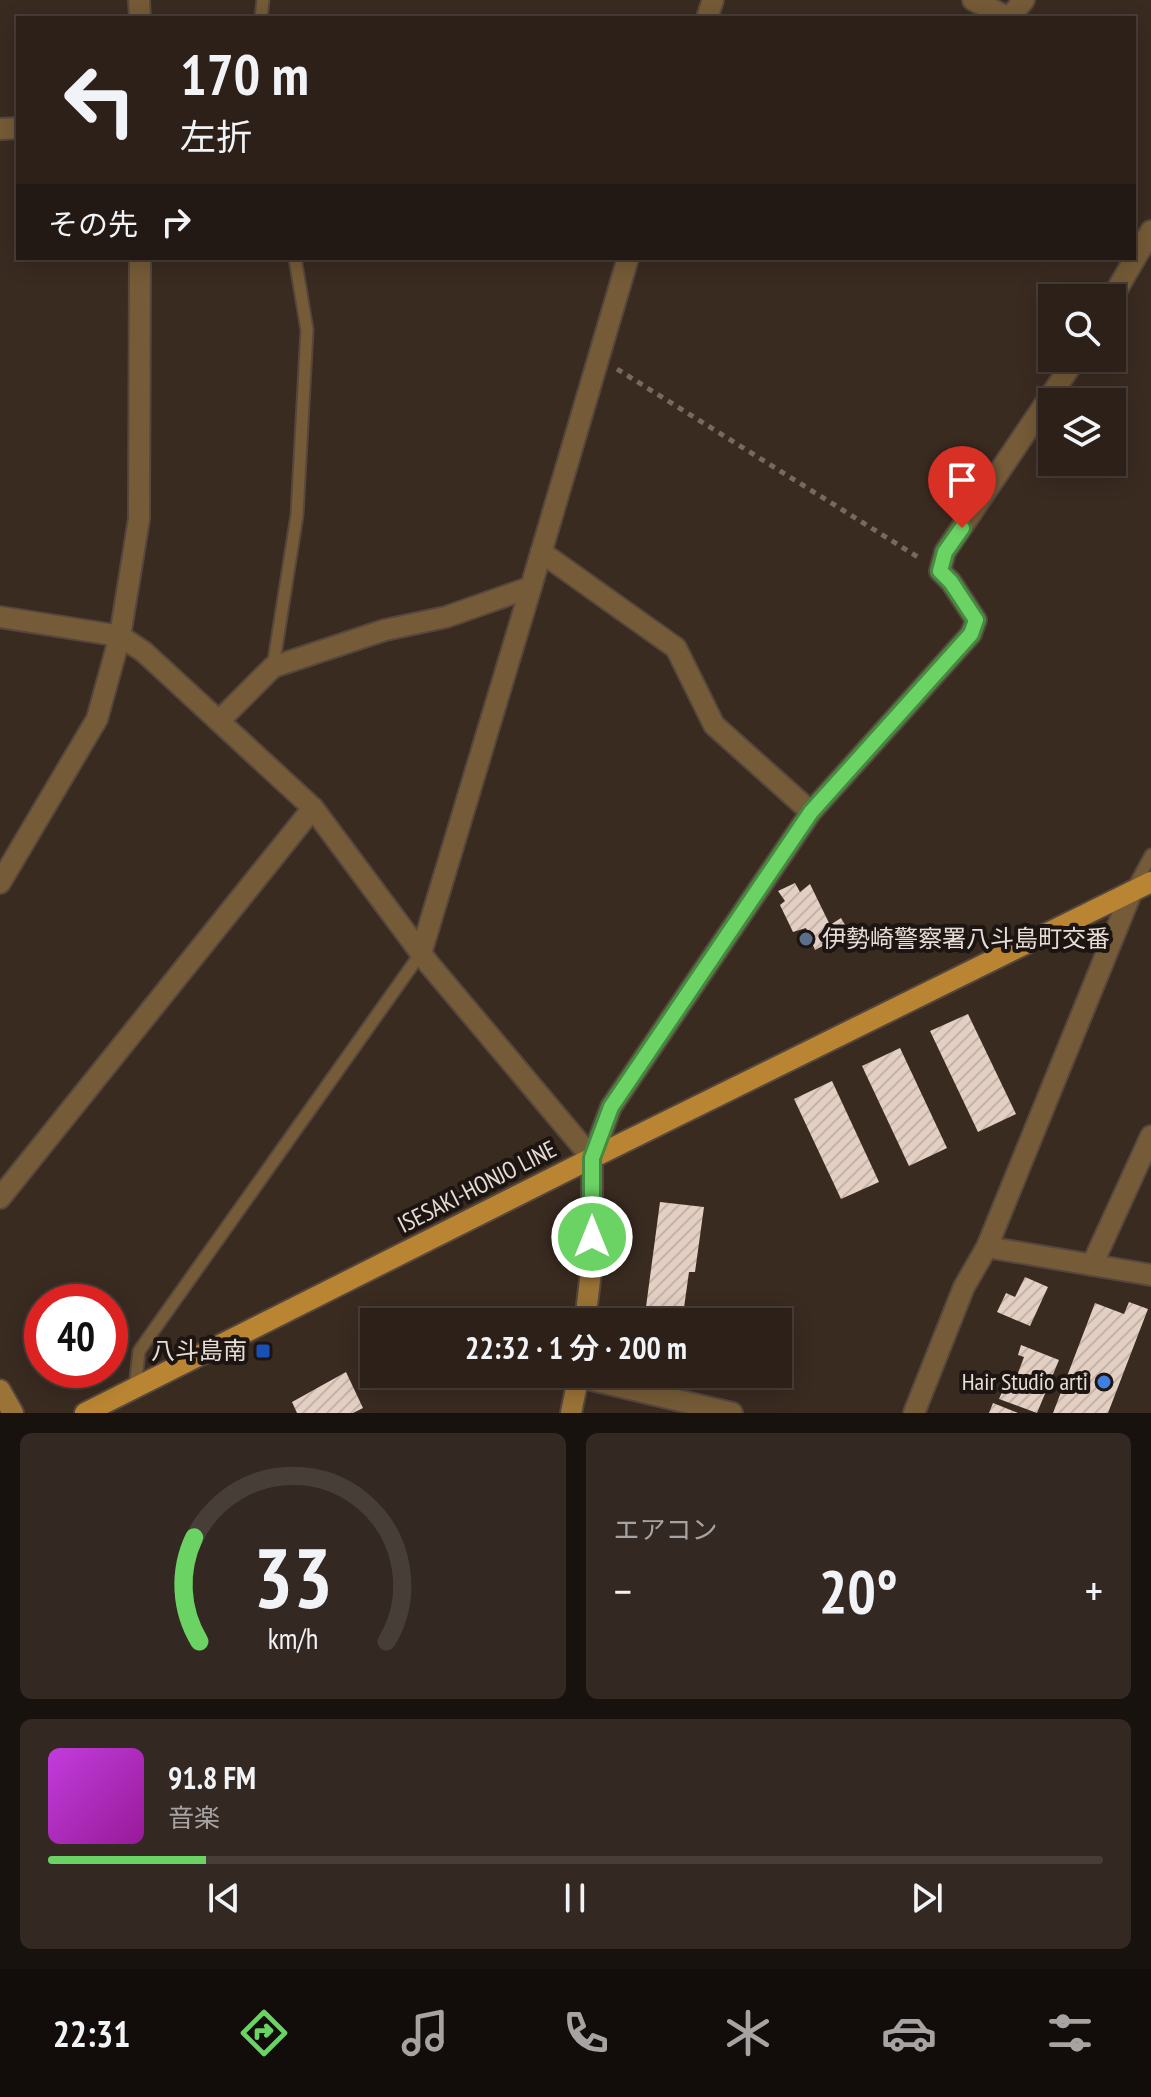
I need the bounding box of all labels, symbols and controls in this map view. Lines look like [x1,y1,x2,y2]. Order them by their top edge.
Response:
text: 170 m [180,38,309,110]
icon: left [48,48,152,152]
text: 左折 [180,113,252,160]
icon: right [154,200,198,244]
text: その先 [48,204,138,243]
map controls [1038,284,1126,476]
button: search [1038,284,1126,372]
button: layers [1038,388,1126,476]
pin [928,446,996,528]
icon: arrive [940,458,984,502]
place label: 伊勢崎警察署八斗島町交番 [822,923,1110,954]
marker: 伊勢崎警察署八斗島町交番 [797,930,815,948]
street label: ISESAKI-HONJO LINE [392,1133,561,1240]
position arrow [550,1195,634,1279]
speed limit sign: 40 [24,1284,128,1388]
text: 22:32 · 1 分 · 200 m [465,1328,687,1367]
place label: 八斗島南 [151,1335,247,1366]
marker: 八斗島南 [254,1342,272,1360]
place label: Hair Studio arti [962,1366,1088,1397]
marker: Hair Studio arti [1095,1373,1113,1391]
text: エアコン [614,1513,718,1546]
text: 33 [253,1523,333,1631]
text: 20° [819,1552,898,1630]
text: − [614,1562,632,1619]
text: + [1085,1562,1103,1619]
text: km/h [267,1620,318,1657]
text: 91.8 FM [168,1758,256,1797]
text: 音楽 [168,1801,220,1834]
icon: previous [202,1876,246,1920]
icon: pause [553,1876,597,1920]
icon: next [905,1876,949,1920]
icon: directions [236,2005,292,2061]
icon: music [397,2005,453,2061]
icon: phone [558,2005,614,2061]
icon: climate [720,2005,776,2061]
icon: car [881,2005,937,2061]
icon: filters [1042,2005,1098,2061]
text: 22:31 [53,2010,131,2057]

